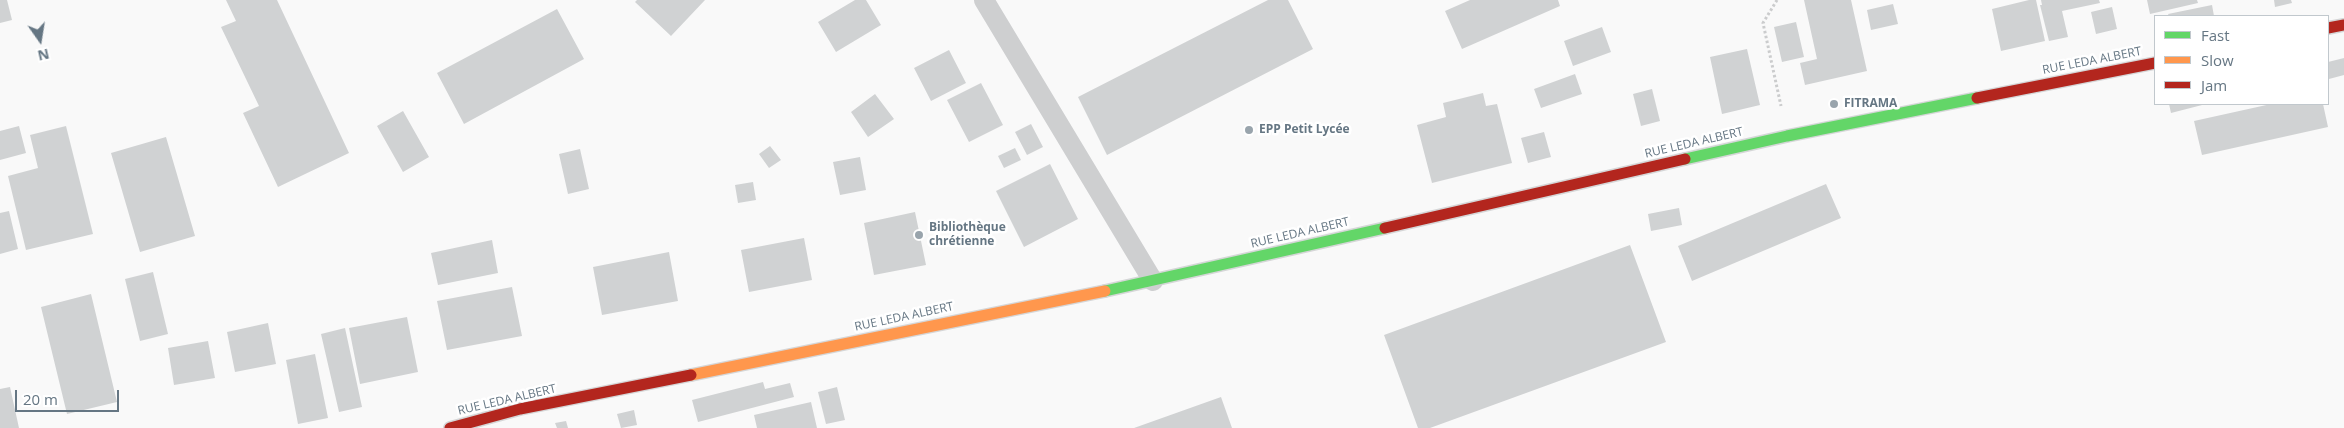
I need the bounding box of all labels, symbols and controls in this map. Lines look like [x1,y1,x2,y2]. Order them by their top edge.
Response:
north arrow [15,15,65,65]
legend [2154,15,2329,105]
text: Fast [2201,25,2230,45]
street label: RUE LEDA ALBERT [2041,44,2143,78]
text: N [36,45,51,66]
text: Slow [2201,50,2234,70]
text: Jam [2201,75,2227,95]
place label: FITRAMA [1844,97,1897,111]
marker: FITRAMA [1828,98,1840,110]
place label: EPP Petit Lycée [1259,123,1350,137]
marker: EPP Petit Lycée [1243,124,1255,136]
street label: RUE LEDA ALBERT [1643,125,1745,161]
street label: RUE LEDA ALBERT [1249,215,1351,251]
place label: Bibliothèque chrétienne [929,221,1006,249]
marker: Bibliothèque chrétienne [913,229,925,241]
street label: RUE LEDA ALBERT [853,300,955,334]
scale bar [18,380,121,412]
street label: RUE LEDA ALBERT [456,382,558,418]
text: 20 m [23,389,58,409]

